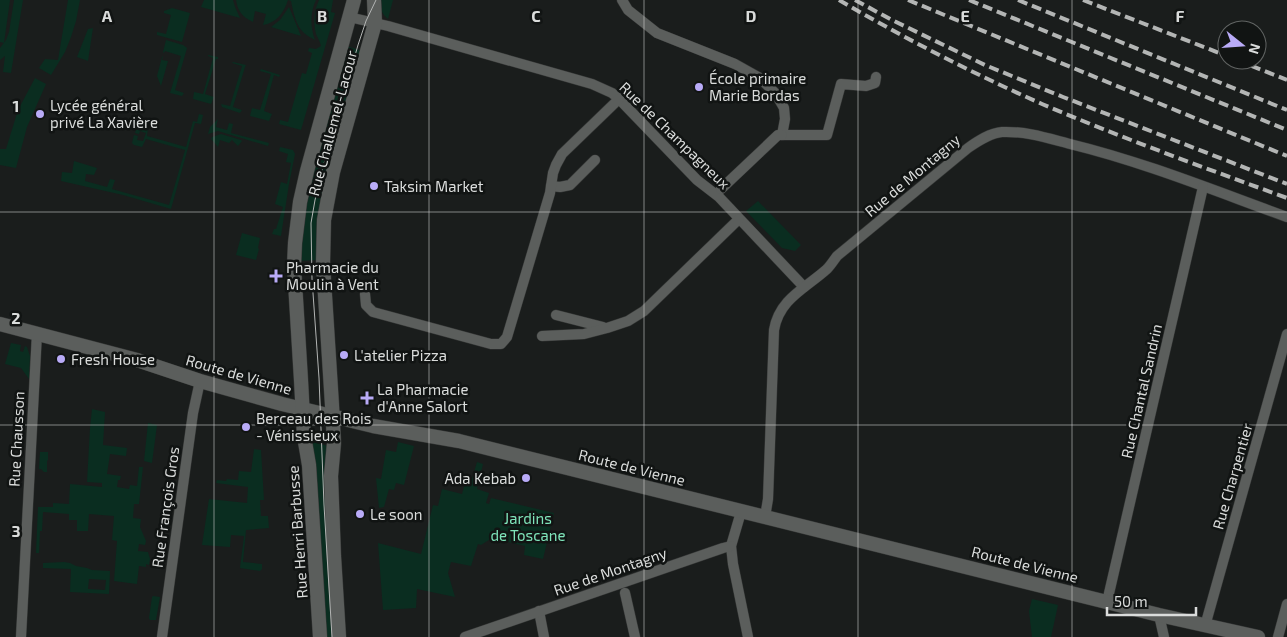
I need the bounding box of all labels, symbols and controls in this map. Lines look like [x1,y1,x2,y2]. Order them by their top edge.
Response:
text: A [102,6,113,25]
text: B [317,6,327,25]
text: C [531,6,541,25]
text: D [746,6,757,25]
text: E [960,6,970,25]
text: F [1176,6,1185,25]
north arrow [1217,20,1267,70]
text: N [1245,42,1265,56]
street label: Rue Challemel-Lacour [304,48,360,198]
place label: École primaire Marie Bordas [709,69,806,104]
street label: Rue de Champagneux [616,78,734,192]
marker: École primaire Marie Bordas [693,81,705,93]
text: 1 [13,96,19,115]
place label: Lycée général privé La Xavière [50,96,158,131]
marker: Lycée général privé La Xavière [34,108,46,120]
street label: Rue de Montagny [861,130,963,220]
place label: Taksim Market [384,177,484,195]
marker: Taksim Market [368,180,380,192]
place label: Pharmacie du Moulin à Vent [286,258,379,293]
marker: Pharmacie du Moulin à Vent [270,270,282,282]
text: 2 [11,308,21,327]
street label: Rue Chantal Sandrin [1117,322,1165,460]
place label: L'atelier Pizza [354,346,447,364]
marker: L'atelier Pizza [338,349,350,361]
place label: Fresh House [71,350,155,368]
street label: Route de Vienne [184,350,294,398]
marker: Fresh House [55,353,67,365]
place label: La Pharmacie d'Anne Salort [377,380,469,415]
street label: Rue Chausson [5,391,27,487]
marker: La Pharmacie d'Anne Salort [361,392,373,404]
place label: Berceau des Rois - Vénissieux [256,409,371,444]
marker: Berceau des Rois - Vénissieux [240,421,252,433]
street label: Rue Charpentier [1208,421,1256,531]
street label: Rue François Gros [148,445,183,569]
street label: Route de Vienne [577,445,687,489]
street label: Rue Henri Barbusse [283,465,311,599]
place label: Ada Kebab [444,469,516,487]
marker: Ada Kebab [520,472,532,484]
place label: Le soon [370,505,422,523]
marker: Le soon [354,508,366,520]
park label: Jardins de Toscane [490,509,566,544]
text: 3 [11,521,21,540]
street label: Route de Vienne [970,542,1080,586]
street label: Rue de Montagny [551,543,669,599]
scale bar [1107,584,1196,616]
text: 50 m [1114,592,1148,610]

